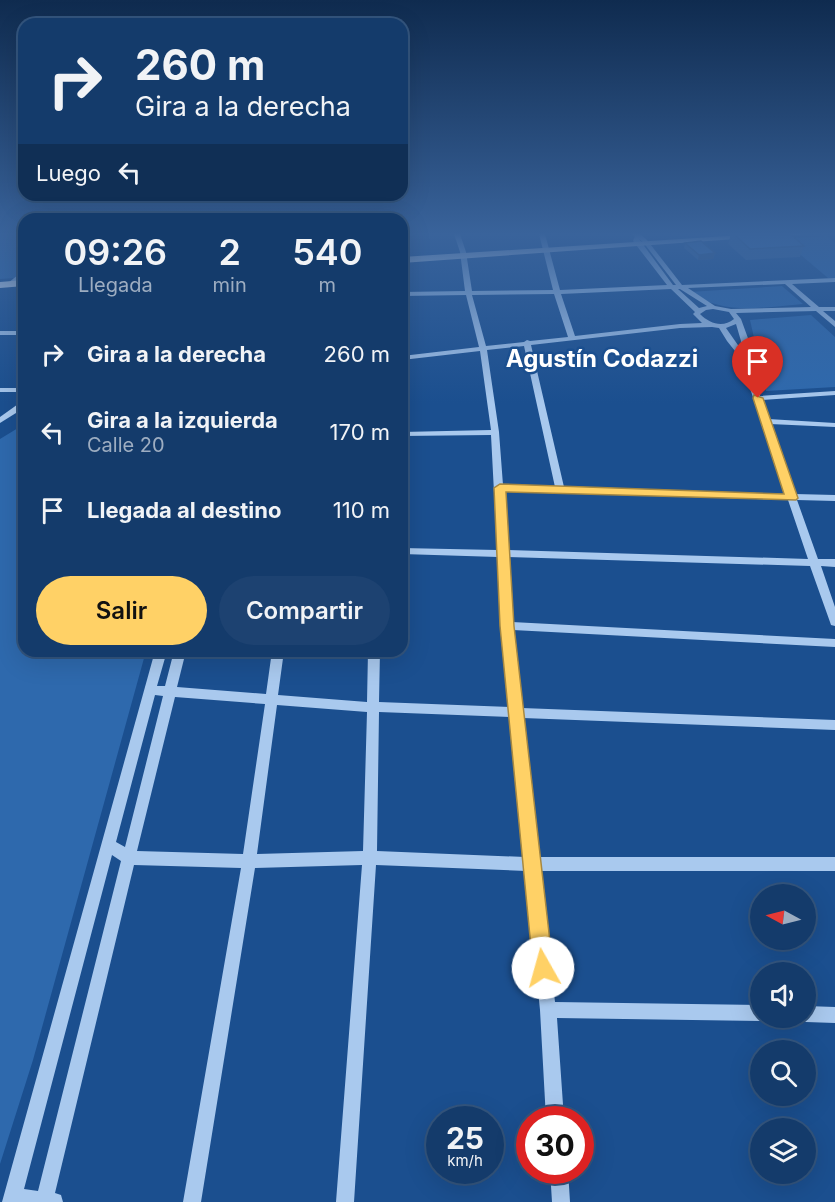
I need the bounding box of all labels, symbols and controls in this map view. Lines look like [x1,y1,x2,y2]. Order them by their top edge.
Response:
text: 260 m [135,39,265,90]
icon: right [36,42,114,120]
text: Gira a la derecha [135,90,351,123]
icon: left [113,156,146,189]
text: Luego [36,160,101,186]
text: 09:26 [63,230,167,274]
text: 2 [218,230,241,274]
text: 540 [292,230,363,274]
text: Llegada [78,273,153,297]
text: min [213,273,247,297]
text: m [319,273,336,297]
pin [732,336,783,398]
icon: right [36,338,69,371]
text: Gira a la derecha [87,341,266,367]
text: 260 m [324,341,390,367]
district label: Agustín Codazzi [506,344,698,373]
icon: arrive [741,345,774,378]
text: Gira a la izquierda [87,407,278,433]
icon: left [36,416,69,449]
text: 170 m [330,419,390,445]
text: Calle 20 [87,433,165,457]
icon: arrive [36,494,69,527]
text: Llegada al destino [87,497,281,523]
text: 110 m [333,497,390,523]
button: Salir [36,576,207,645]
button: Compartir [219,576,390,645]
north arrow [750,884,816,950]
map controls [750,884,816,1184]
position arrow [511,936,575,1000]
button: sound [750,962,816,1028]
button: search [750,1040,816,1106]
speed limit sign: 30 [516,1106,594,1184]
button: layers [750,1118,816,1184]
text: 25 [446,1120,484,1156]
text: km/h [447,1151,483,1170]

